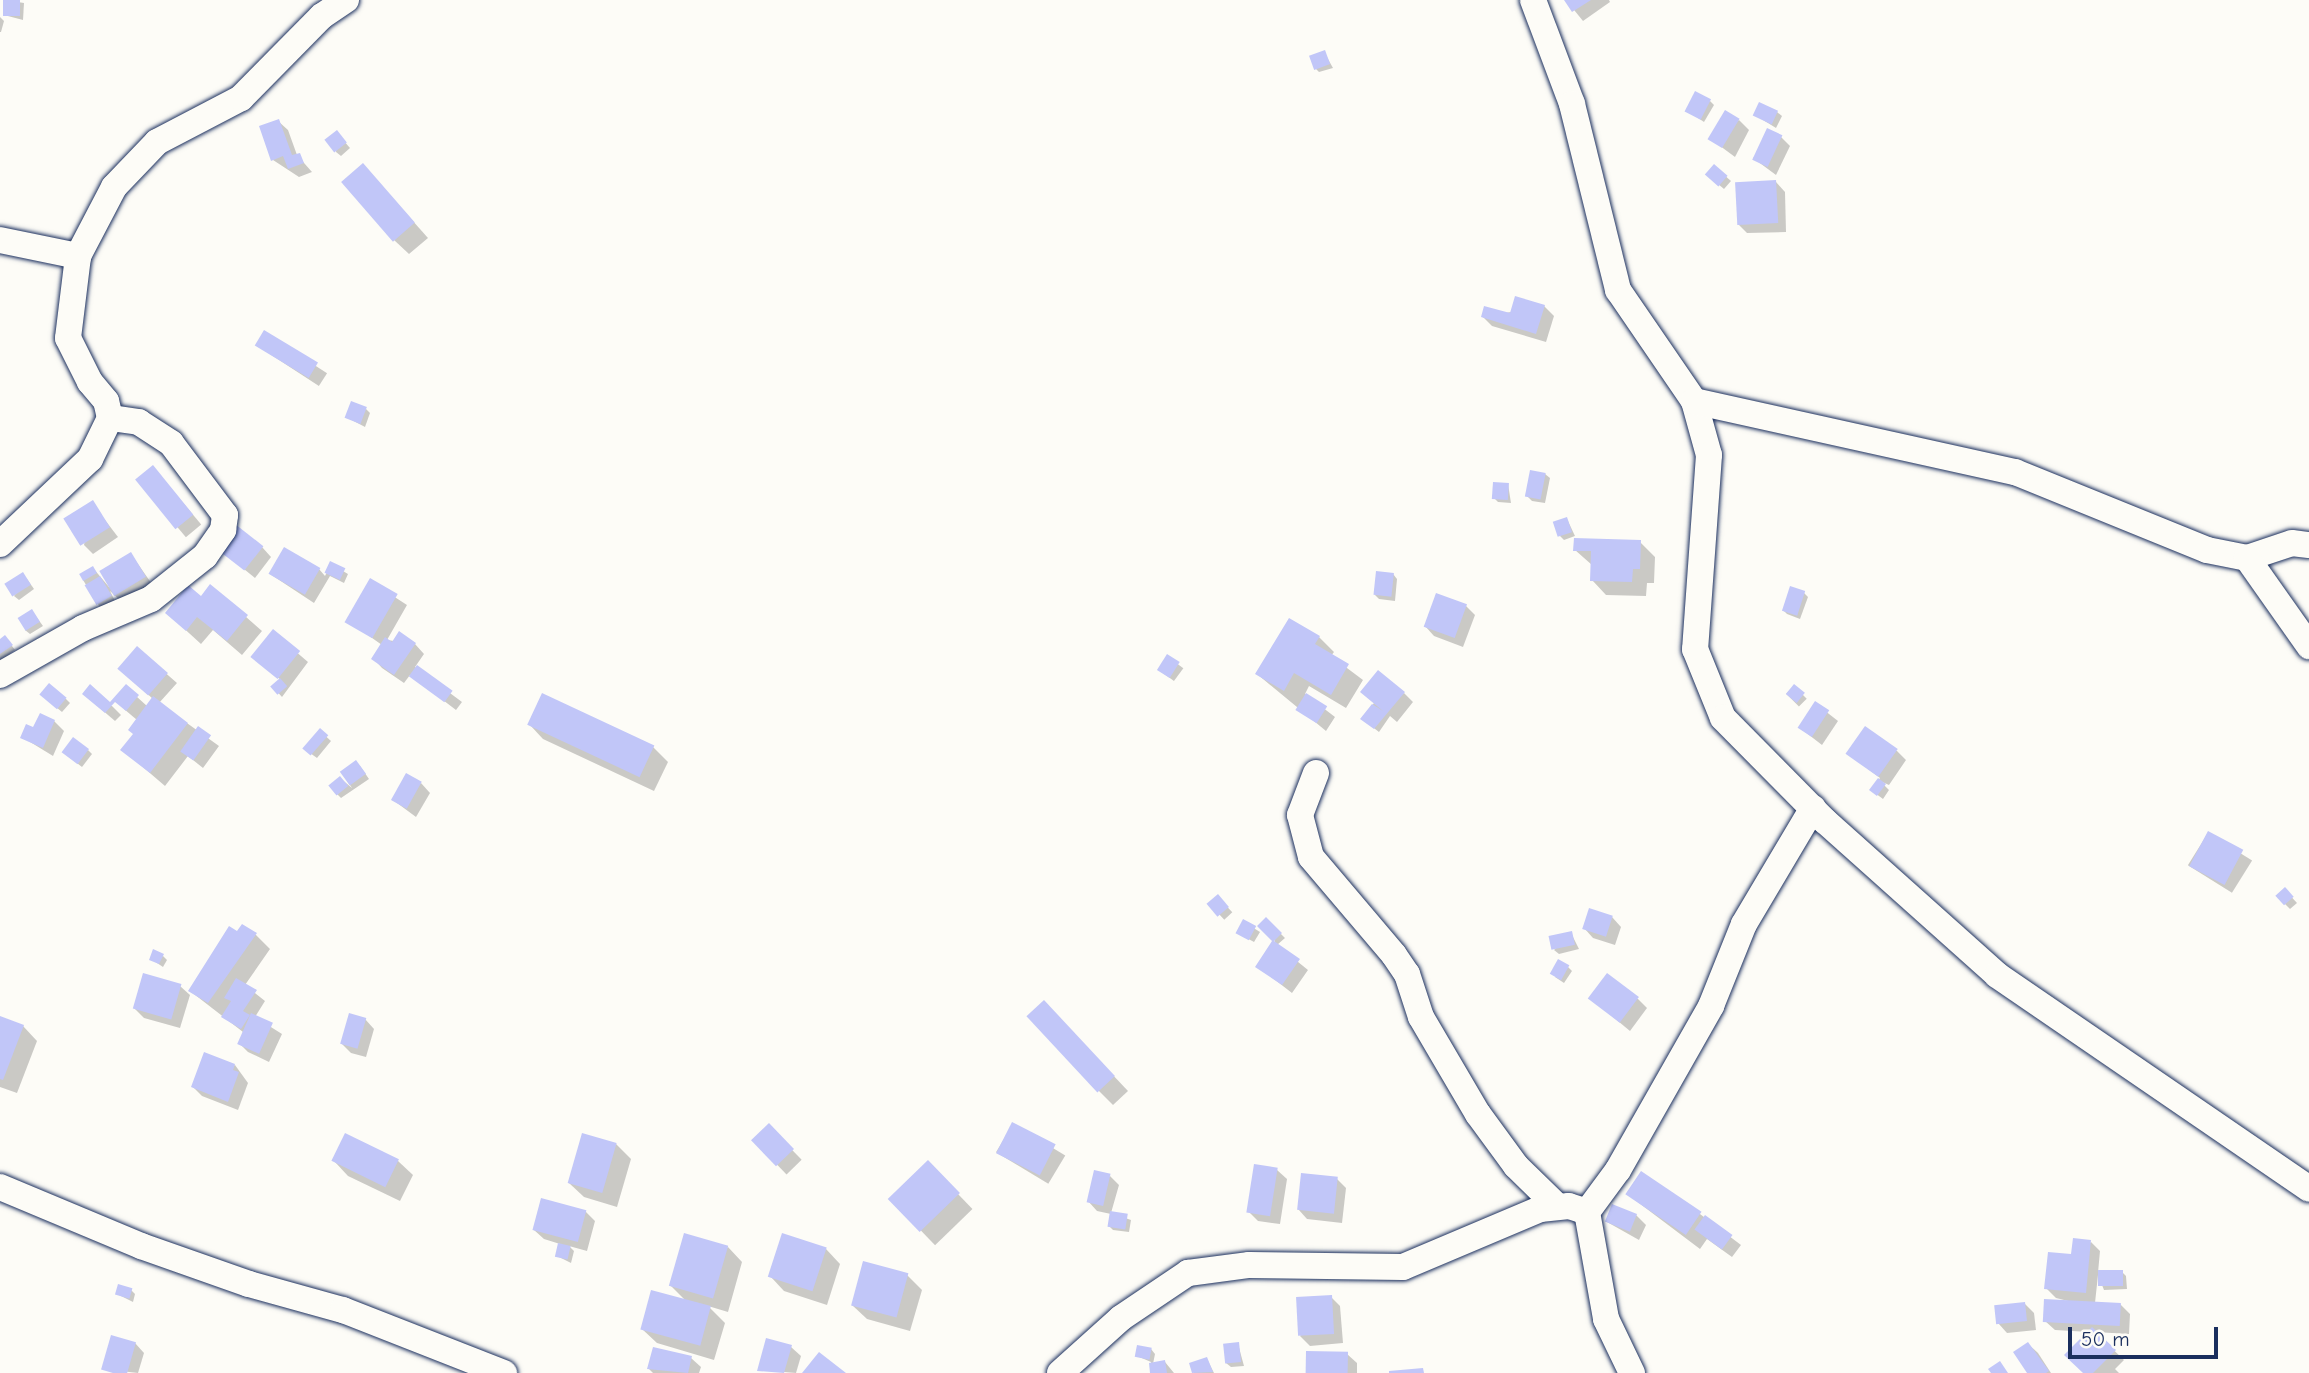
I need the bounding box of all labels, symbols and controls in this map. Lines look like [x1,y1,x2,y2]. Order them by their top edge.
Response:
scale bar [2071,1314,2222,1358]
text: 50 m [2081,1327,2130,1351]

